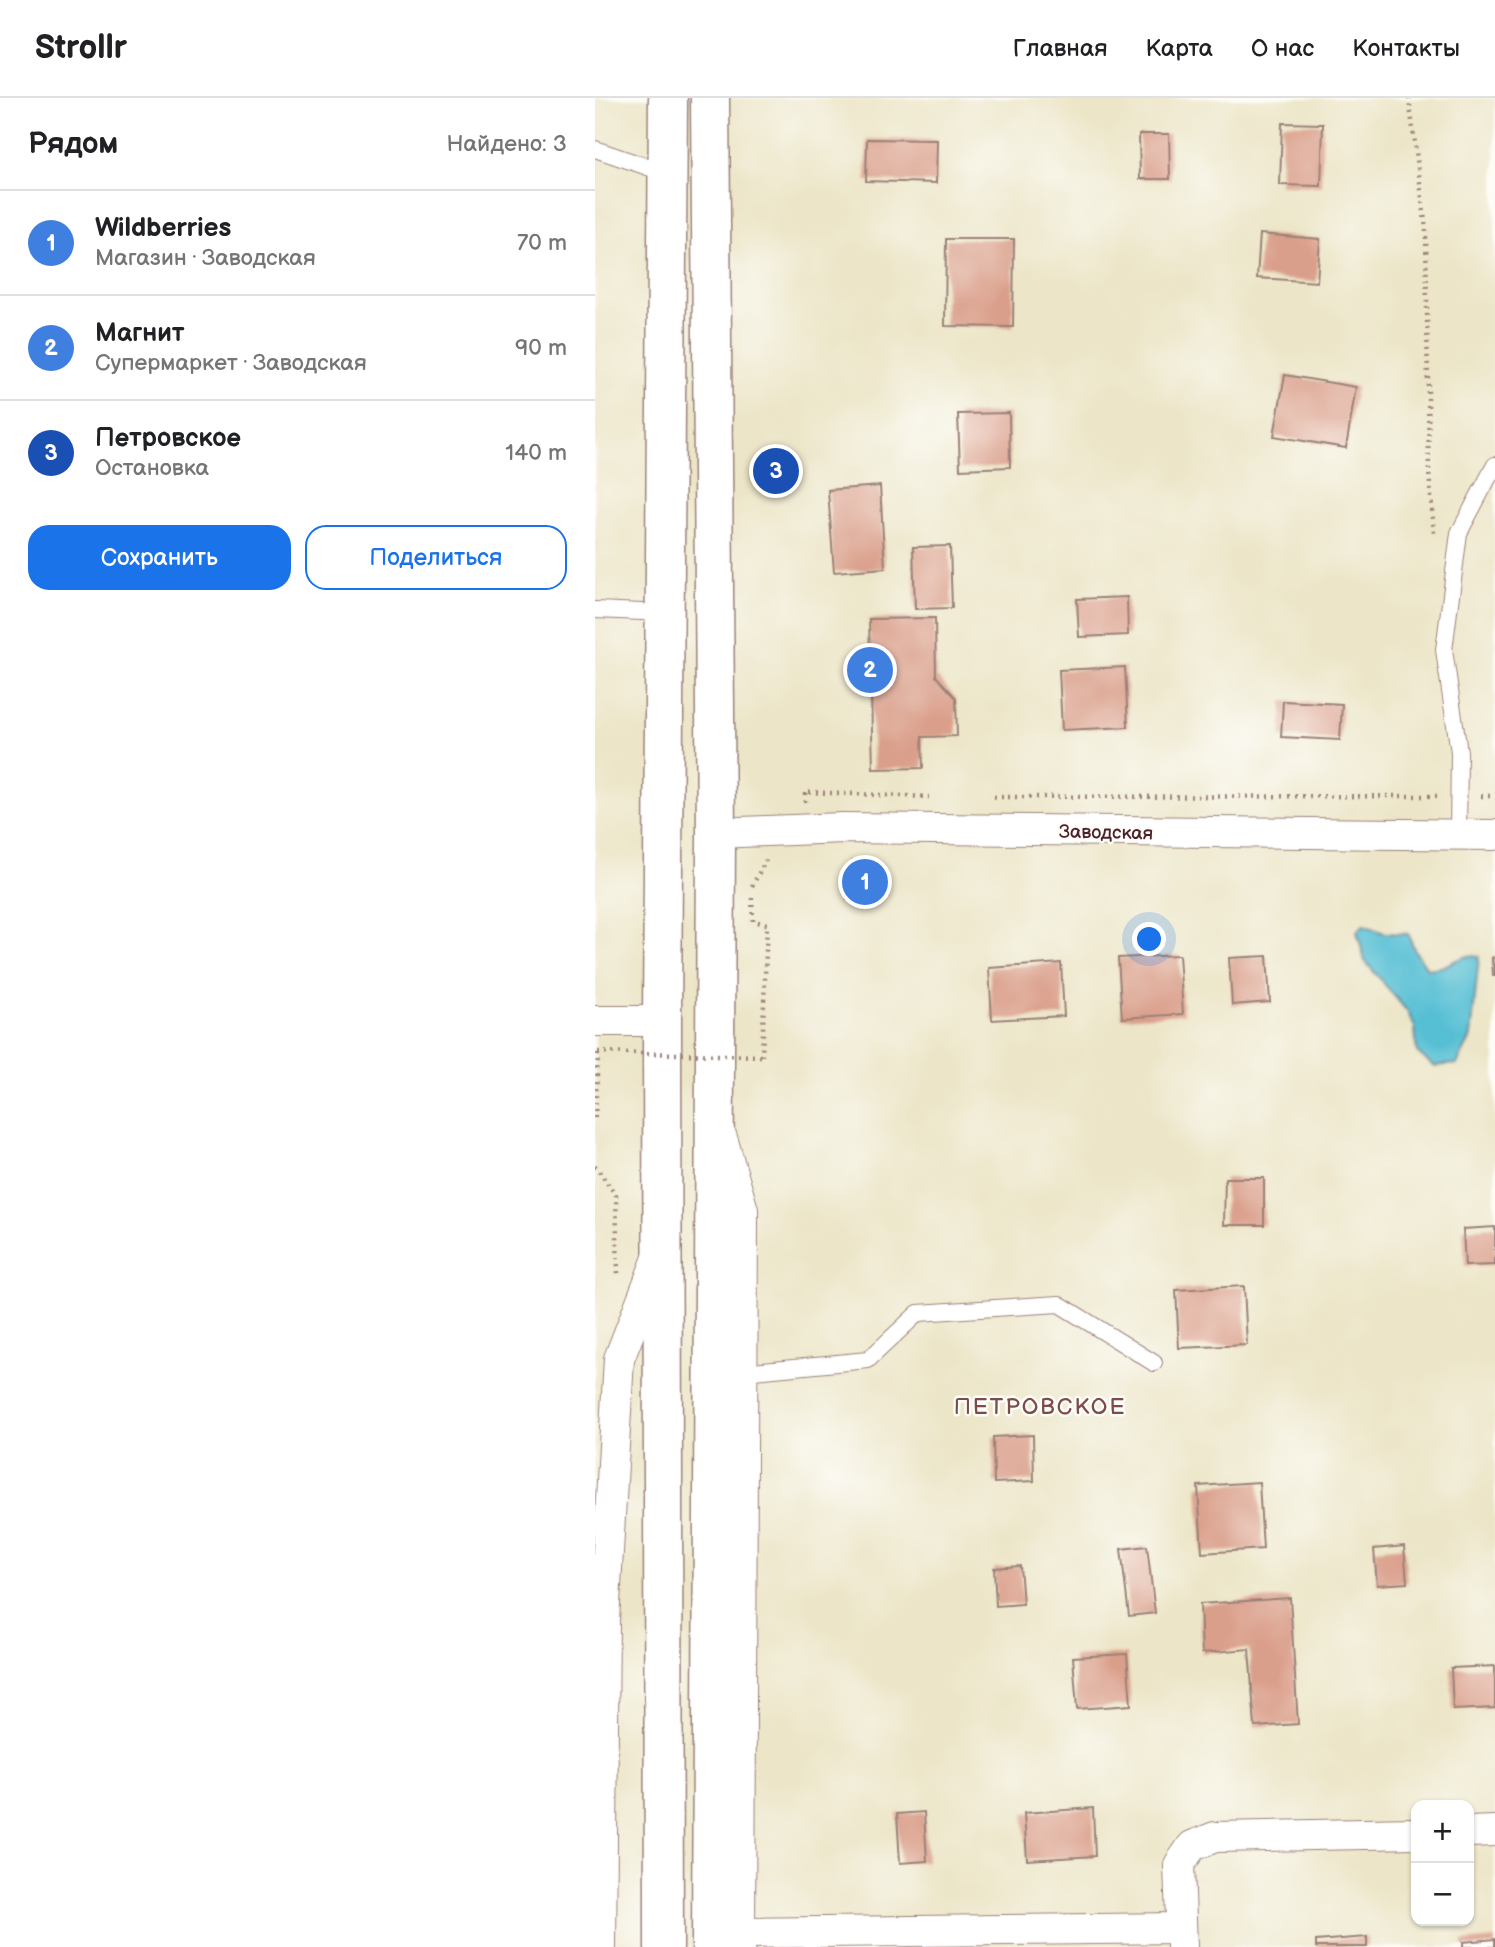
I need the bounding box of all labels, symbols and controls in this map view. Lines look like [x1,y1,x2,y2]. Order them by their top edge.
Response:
text: Strollr [35,28,127,68]
text: Главная [1013,34,1107,63]
text: Карта [1145,34,1213,63]
text: О нас [1251,34,1314,63]
text: Контакты [1352,34,1460,63]
text: Рядом [28,126,118,162]
text: Найдено: 3 [446,130,567,158]
text: Wildberries [95,213,231,244]
text: 1 [46,229,56,257]
text: 70 m [517,229,567,257]
text: Магазин · Заводская [95,244,316,272]
text: Магнит [95,318,184,349]
text: 2 [44,334,58,362]
text: 90 m [515,334,567,362]
text: Супермаркет · Заводская [95,349,367,377]
text: Петровское [95,423,241,454]
text: 3 [44,439,58,467]
text: 140 m [505,439,567,467]
pin: 3 [753,445,799,497]
text: Остановка [95,454,209,482]
button: Сохранить [28,525,291,590]
button: Поделиться [305,525,567,590]
pin: 2 [847,644,893,696]
street label: Заводская [1059,821,1153,845]
pin: 1 [842,856,888,908]
your location [1132,922,1166,956]
district label: ПЕТРОВСКОЕ [954,1393,1126,1421]
map controls [1411,1800,1474,1926]
button: + [1411,1800,1474,1863]
button: − [1411,1863,1474,1926]

